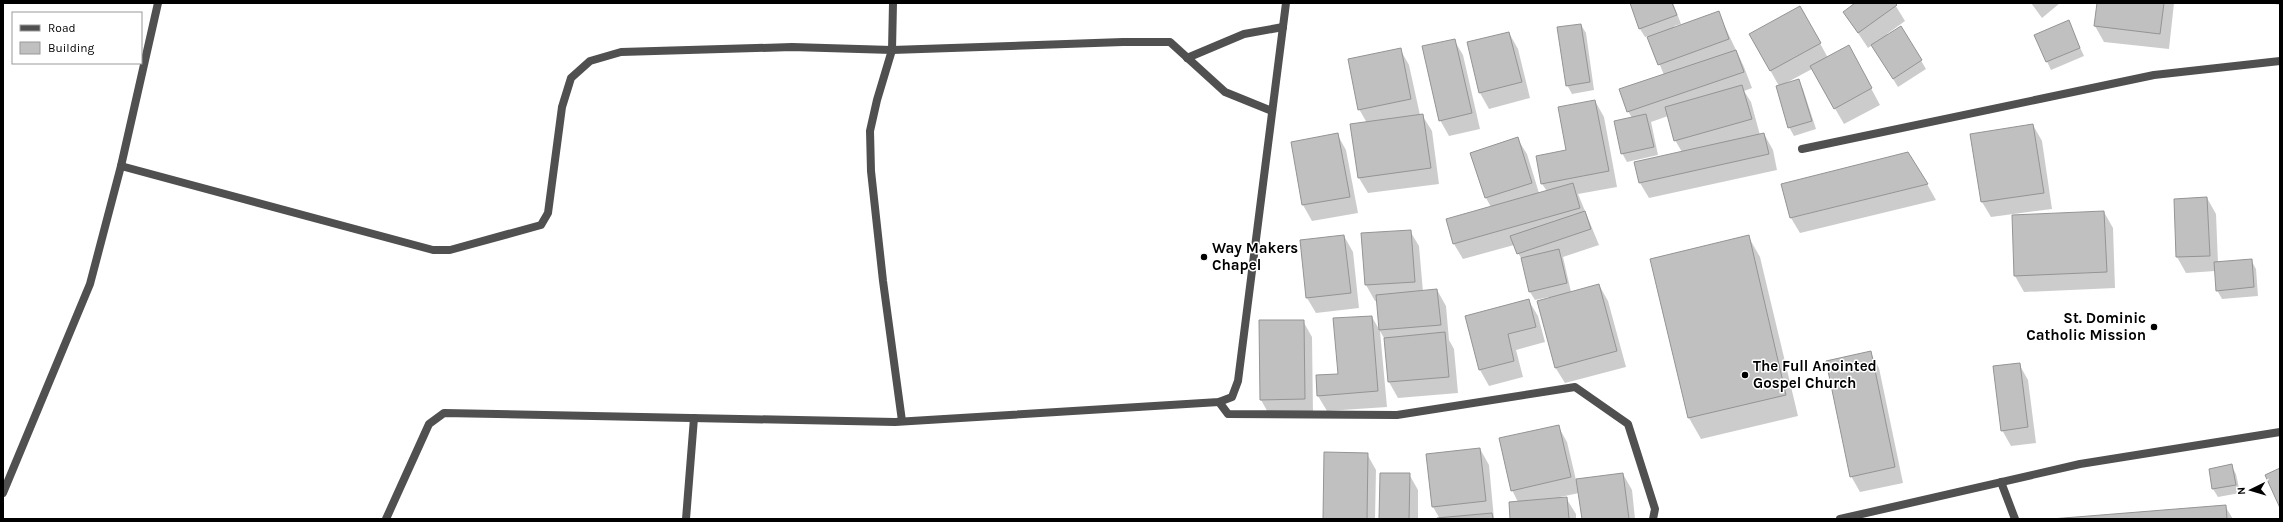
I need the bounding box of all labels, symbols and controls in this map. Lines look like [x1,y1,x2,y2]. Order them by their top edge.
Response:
legend [12,12,142,64]
text: Road [48,21,76,35]
text: Building [48,41,95,55]
place label: Way Makers Chapel [1212,239,1298,274]
marker: Way Makers Chapel [1199,252,1209,262]
place label: St. Dominic Catholic Mission [2026,309,2146,344]
marker: St. Dominic Catholic Mission [2149,322,2159,332]
place label: The Full Anointed Gospel Church [1753,357,1877,392]
marker: The Full Anointed Gospel Church [1740,370,1750,380]
north arrow [2231,470,2271,510]
text: N [2235,486,2248,495]

